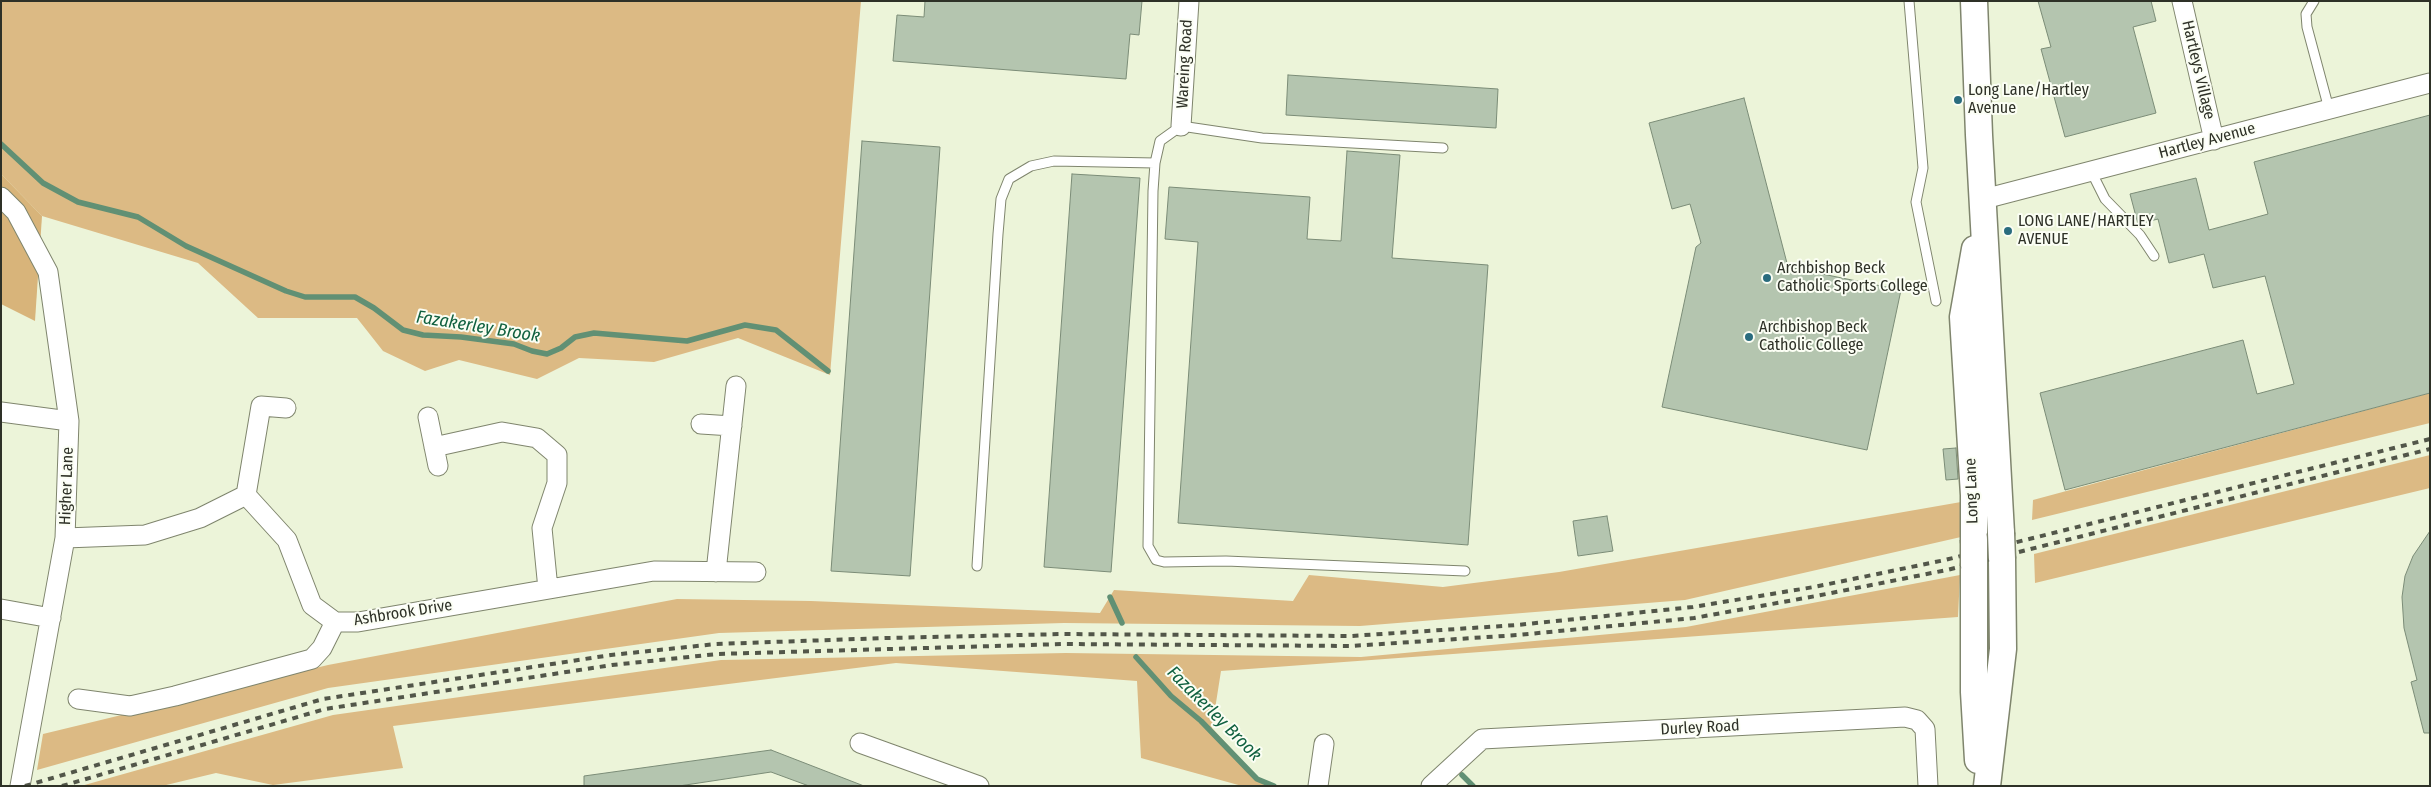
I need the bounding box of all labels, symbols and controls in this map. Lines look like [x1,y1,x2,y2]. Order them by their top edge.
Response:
street label: Wareing Road [1173,19,1197,109]
street label: Hartleys Village [2177,19,2219,121]
place label: Long Lane/Hartley Avenue [1968,81,2089,119]
marker: Long Lane/Hartley Avenue [1952,94,1964,106]
street label: Hartley Avenue [2157,119,2257,163]
place label: LONG LANE/HARTLEY AVENUE [2018,212,2154,250]
marker: LONG LANE/HARTLEY AVENUE [2002,225,2014,237]
place label: Archbishop Beck Catholic Sports College [1777,259,1928,297]
marker: Archbishop Beck Catholic Sports College [1761,272,1773,284]
water label: Fazakerley Brook [415,307,541,347]
place label: Archbishop Beck Catholic College [1759,318,1867,356]
marker: Archbishop Beck Catholic College [1743,331,1755,343]
street label: Higher Lane [56,447,78,525]
street label: Long Lane [1961,458,1983,524]
street label: Ashbrook Drive [352,596,454,630]
water label: Fazakerley Brook [1162,662,1266,766]
street label: Durley Road [1660,716,1740,740]

